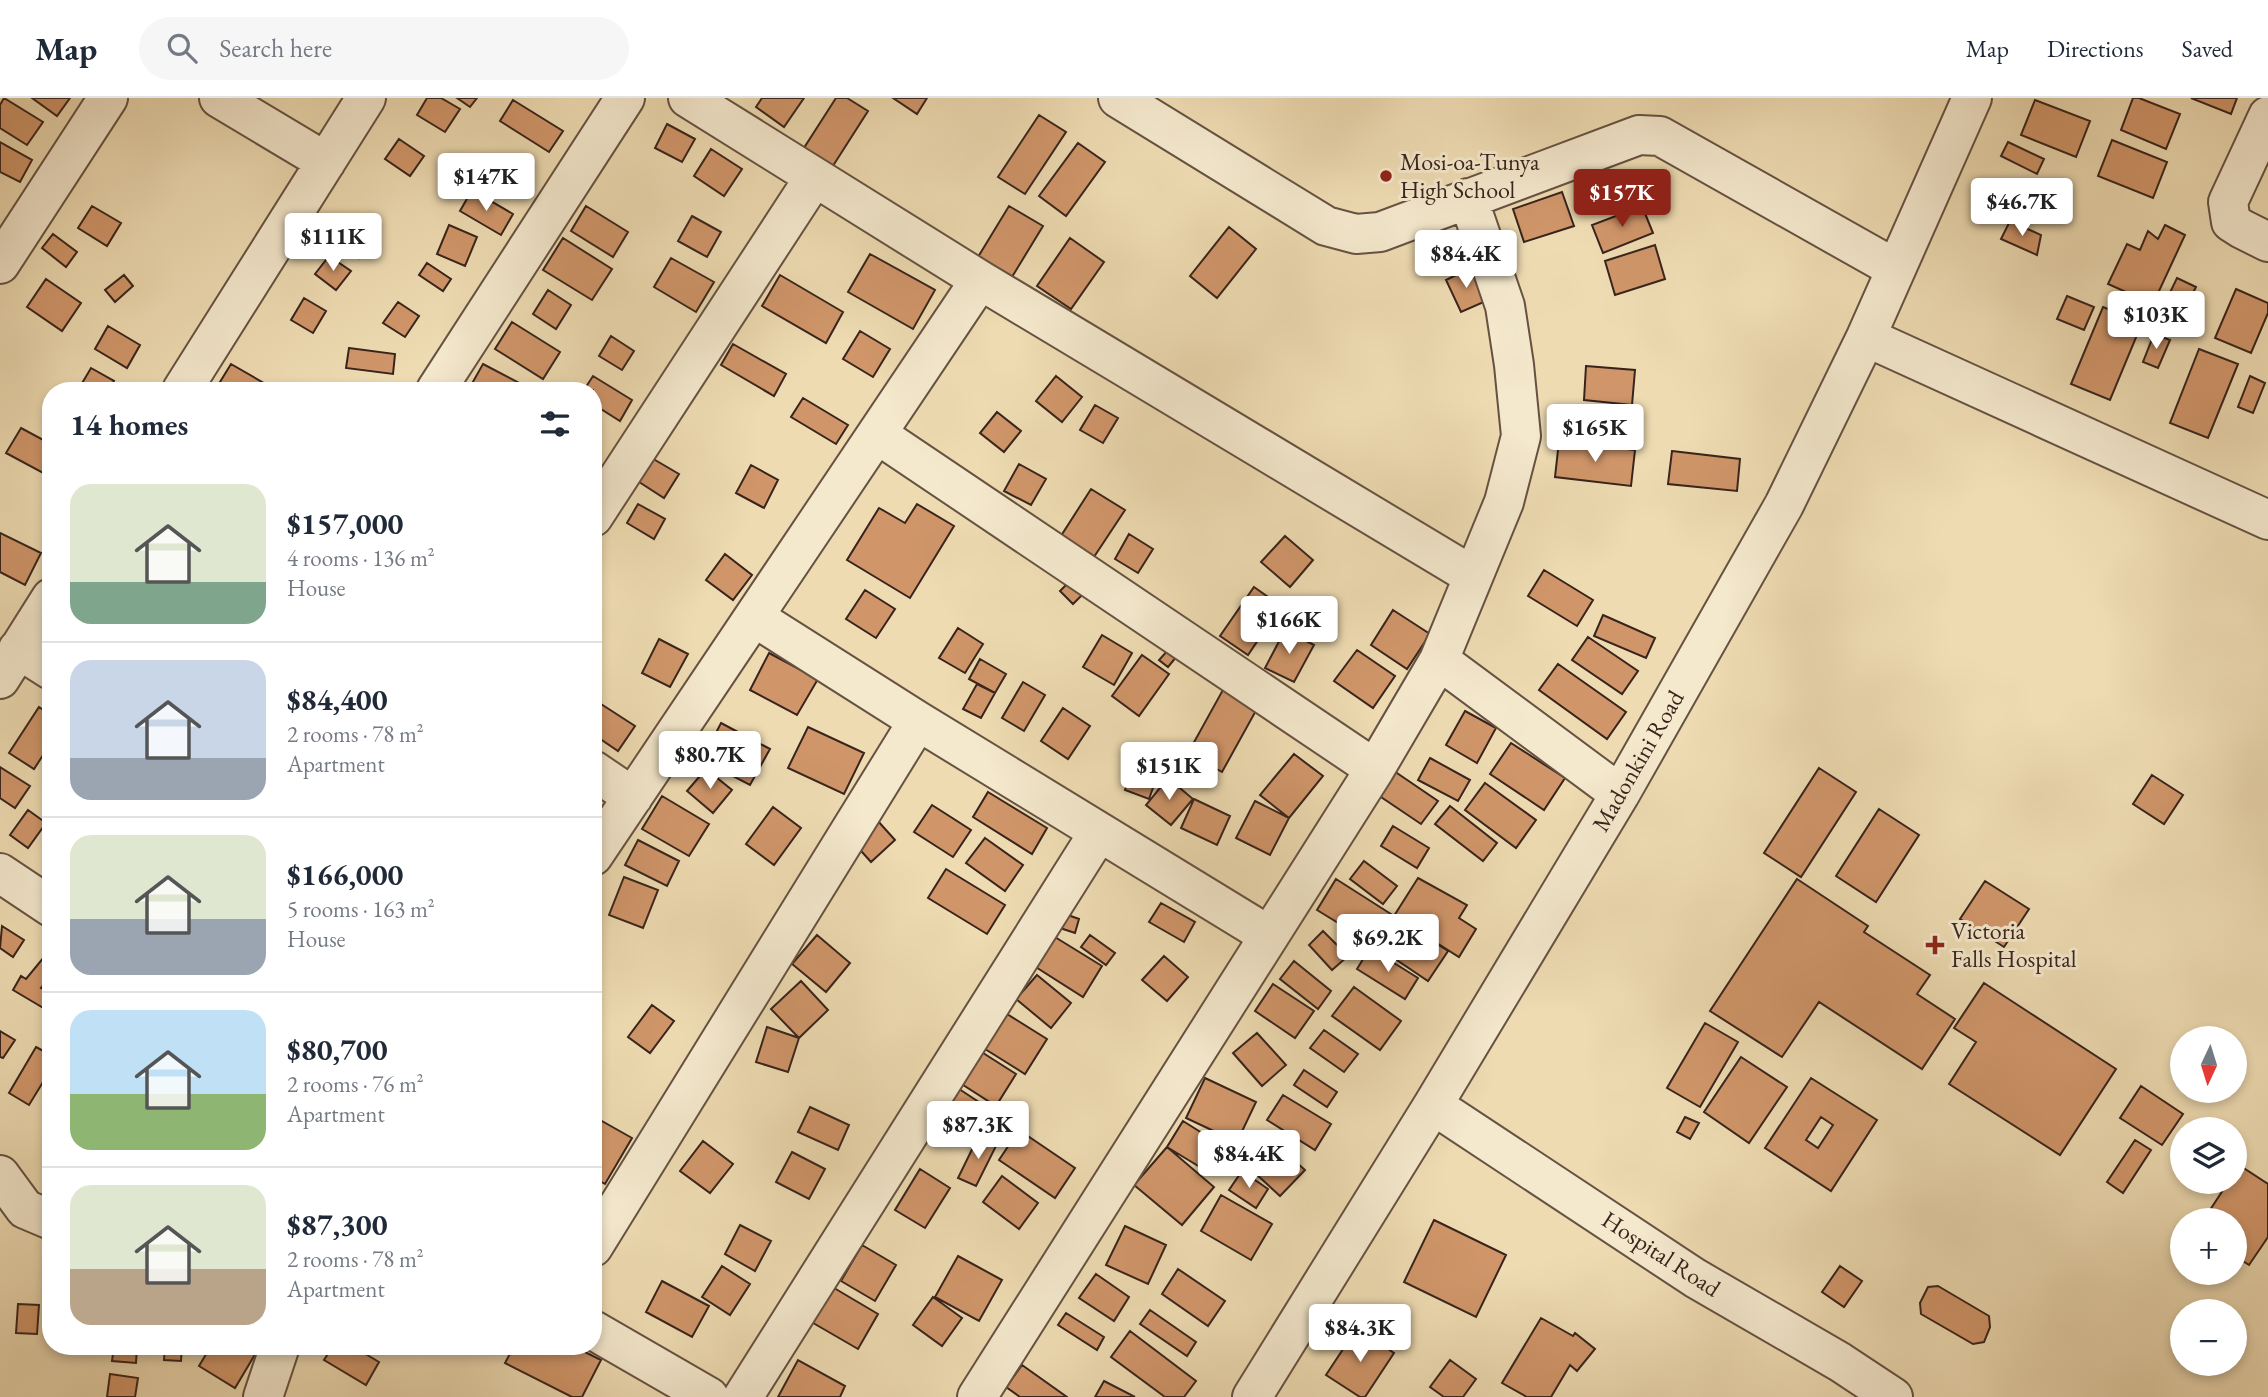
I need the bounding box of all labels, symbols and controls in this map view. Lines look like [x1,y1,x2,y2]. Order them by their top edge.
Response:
search box [139,17,629,80]
text: Map [35,27,97,70]
icon: search [163,29,201,67]
text: Search here [219,31,332,65]
text: Map [1966,33,2009,64]
text: Directions [2047,33,2144,64]
text: Saved [2182,33,2233,64]
place label: Mosi-oa-Tunya High School [1400,146,1540,205]
pin: $147K [437,153,535,213]
text: $147K [454,161,518,191]
marker: Mosi-oa-Tunya High School [1378,168,1394,184]
pin: $157K [1573,170,1671,229]
text: $157K [1590,177,1654,207]
pin: $46.7K [1965,178,2079,238]
text: $46.7K [1987,186,2057,216]
pin: $111K [284,214,382,273]
text: $111K [301,221,365,251]
pin: $84.4K [1409,230,1523,290]
text: $84.4K [1431,238,1501,268]
pin: $103K [2107,292,2205,351]
text: $103K [2124,299,2188,329]
pin: $165K [1546,404,1644,464]
text: 14 homes [70,405,188,444]
icon: filters [536,405,574,443]
text: $165K [1563,412,1627,442]
text: $157,000 [287,504,403,543]
icon: home [126,512,210,596]
text: 4 rooms · 136 m² [287,543,435,573]
text: House [287,573,346,603]
pin: $166K [1240,596,1338,656]
text: $166K [1257,604,1321,634]
text: $84,400 [287,680,388,719]
street label: Madonkini Road [1585,684,1691,837]
icon: home [126,688,210,772]
text: 2 rooms · 78 m² [287,719,424,749]
pin: $80.7K [653,732,767,791]
text: $80.7K [675,739,745,769]
pin: $151K [1120,742,1218,802]
text: Apartment [287,749,385,779]
text: $151K [1137,750,1201,780]
text: $166,000 [287,855,403,894]
icon: home [126,863,210,947]
text: 5 rooms · 163 m² [287,894,435,924]
pin: $69.2K [1331,914,1445,974]
place label: Victoria Falls Hospital [1951,915,2077,974]
text: $69.2K [1353,922,1423,952]
text: House [287,924,346,954]
marker: Victoria Falls Hospital [1925,935,1945,955]
north arrow [2170,1026,2247,1102]
map controls [2170,1026,2247,1376]
text: $80,700 [287,1030,388,1069]
icon: home [126,1038,210,1122]
text: 2 rooms · 76 m² [287,1069,424,1099]
text: Apartment [287,1099,385,1129]
pin: $87.3K [921,1102,1035,1161]
text: $87.3K [943,1109,1013,1139]
button: layers [2170,1117,2247,1194]
pin: $84.4K [1192,1130,1306,1190]
text: $84.4K [1214,1138,1284,1168]
street label: Hospital Road [1596,1204,1727,1304]
text: $87,300 [287,1205,388,1244]
button: + [2170,1208,2247,1285]
icon: home [126,1213,210,1297]
text: 2 rooms · 78 m² [287,1244,424,1274]
text: Apartment [287,1274,385,1304]
button: − [2170,1299,2247,1376]
pin: $84.3K [1303,1304,1417,1364]
text: $84.3K [1325,1312,1395,1342]

